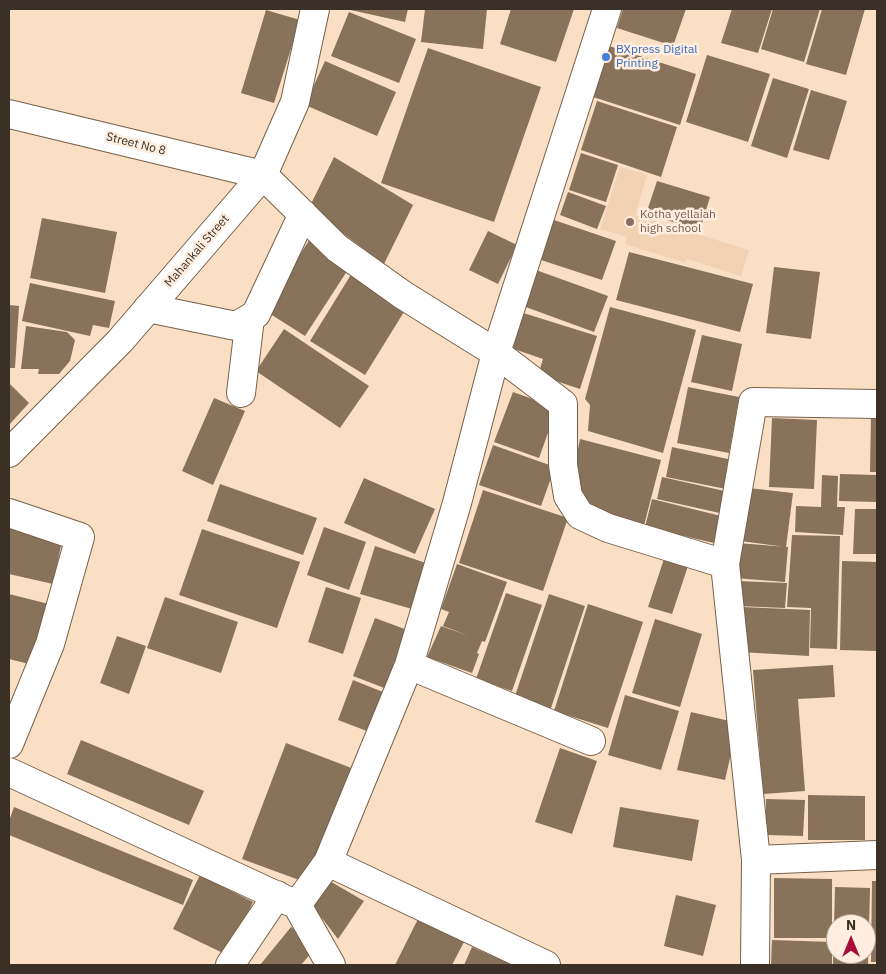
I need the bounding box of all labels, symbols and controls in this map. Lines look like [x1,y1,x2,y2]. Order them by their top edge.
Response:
place label: BXpress Digital Printing [616,43,698,71]
marker: BXpress Digital Printing [600,51,612,63]
street label: Street No 8 [105,130,167,158]
place label: Kotha yellaiah high school [640,208,716,236]
street label: Mahankali Street [162,212,232,290]
marker: Kotha yellaiah high school [624,216,636,228]
north arrow [826,914,876,964]
text: N [846,916,856,934]

